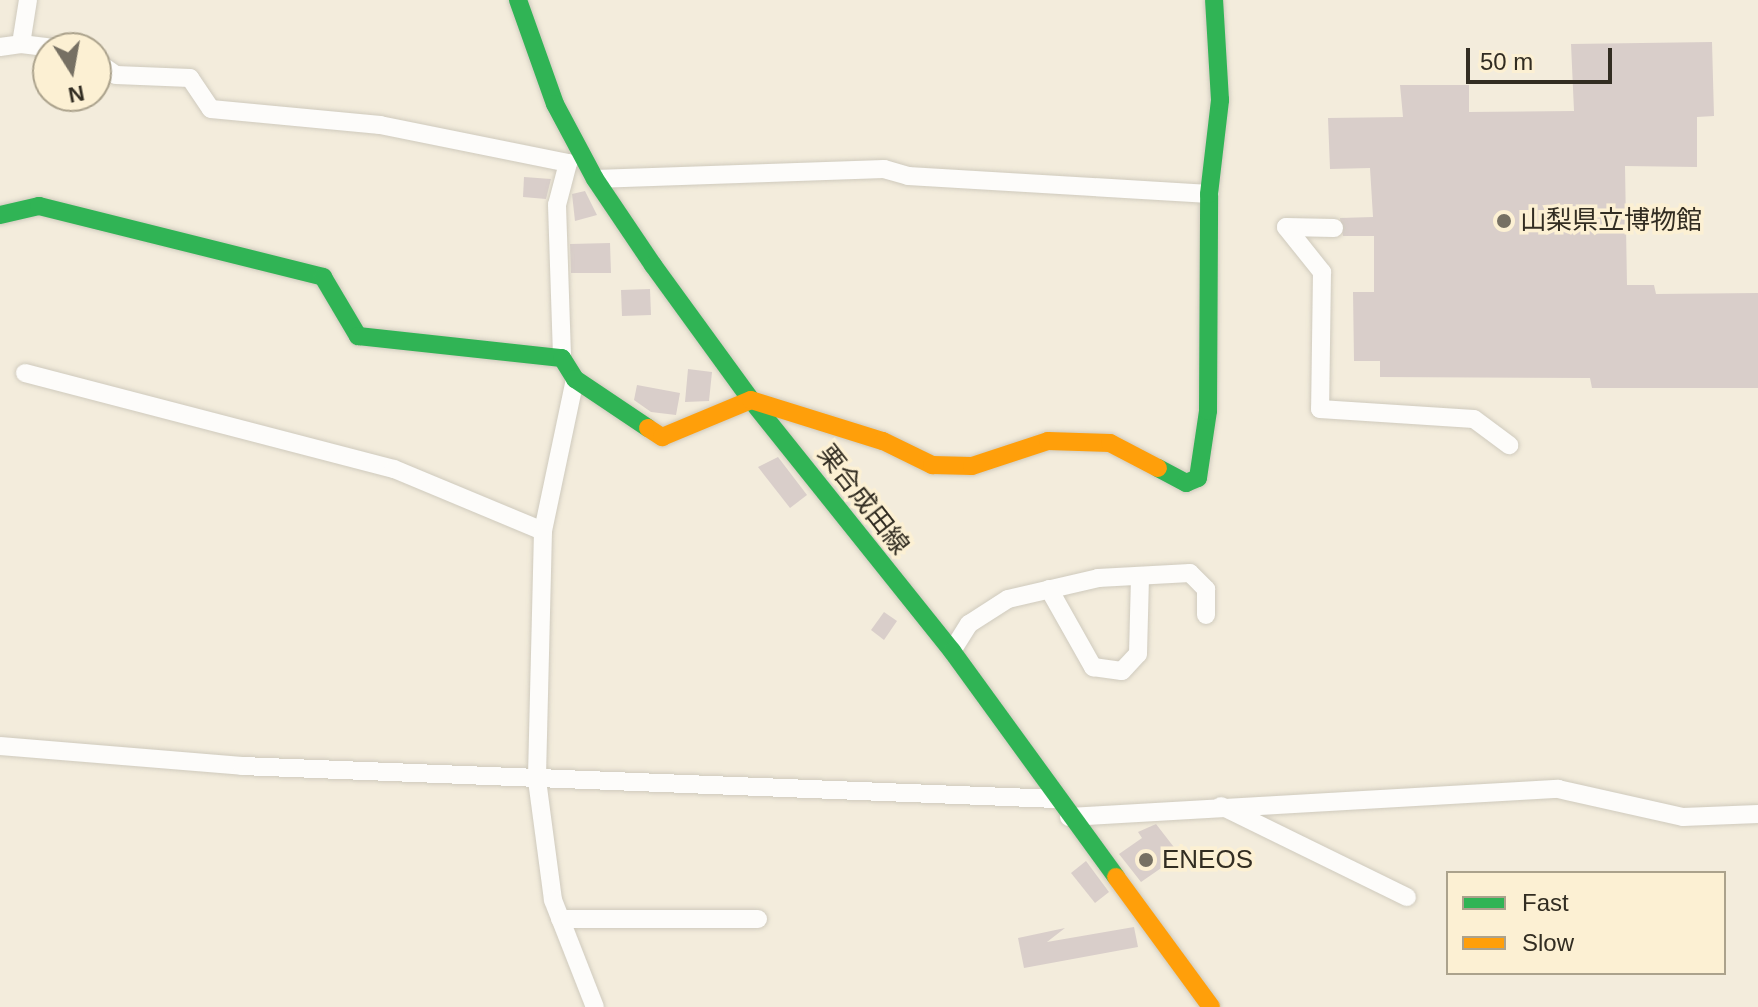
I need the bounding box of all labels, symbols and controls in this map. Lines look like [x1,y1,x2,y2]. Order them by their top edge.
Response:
north arrow [32,32,112,112]
scale bar [1470,32,1616,82]
text: 50 m [1480,48,1533,75]
text: N [66,80,86,108]
place label: 山梨県立博物館 [1520,205,1702,237]
marker: 山梨県立博物館 [1495,212,1513,230]
street label: 栗合成田線 [811,439,915,561]
place label: ENEOS [1162,844,1253,876]
marker: ENEOS [1137,851,1155,869]
legend [1446,871,1726,975]
text: Fast [1522,889,1569,916]
text: Slow [1522,929,1574,956]

